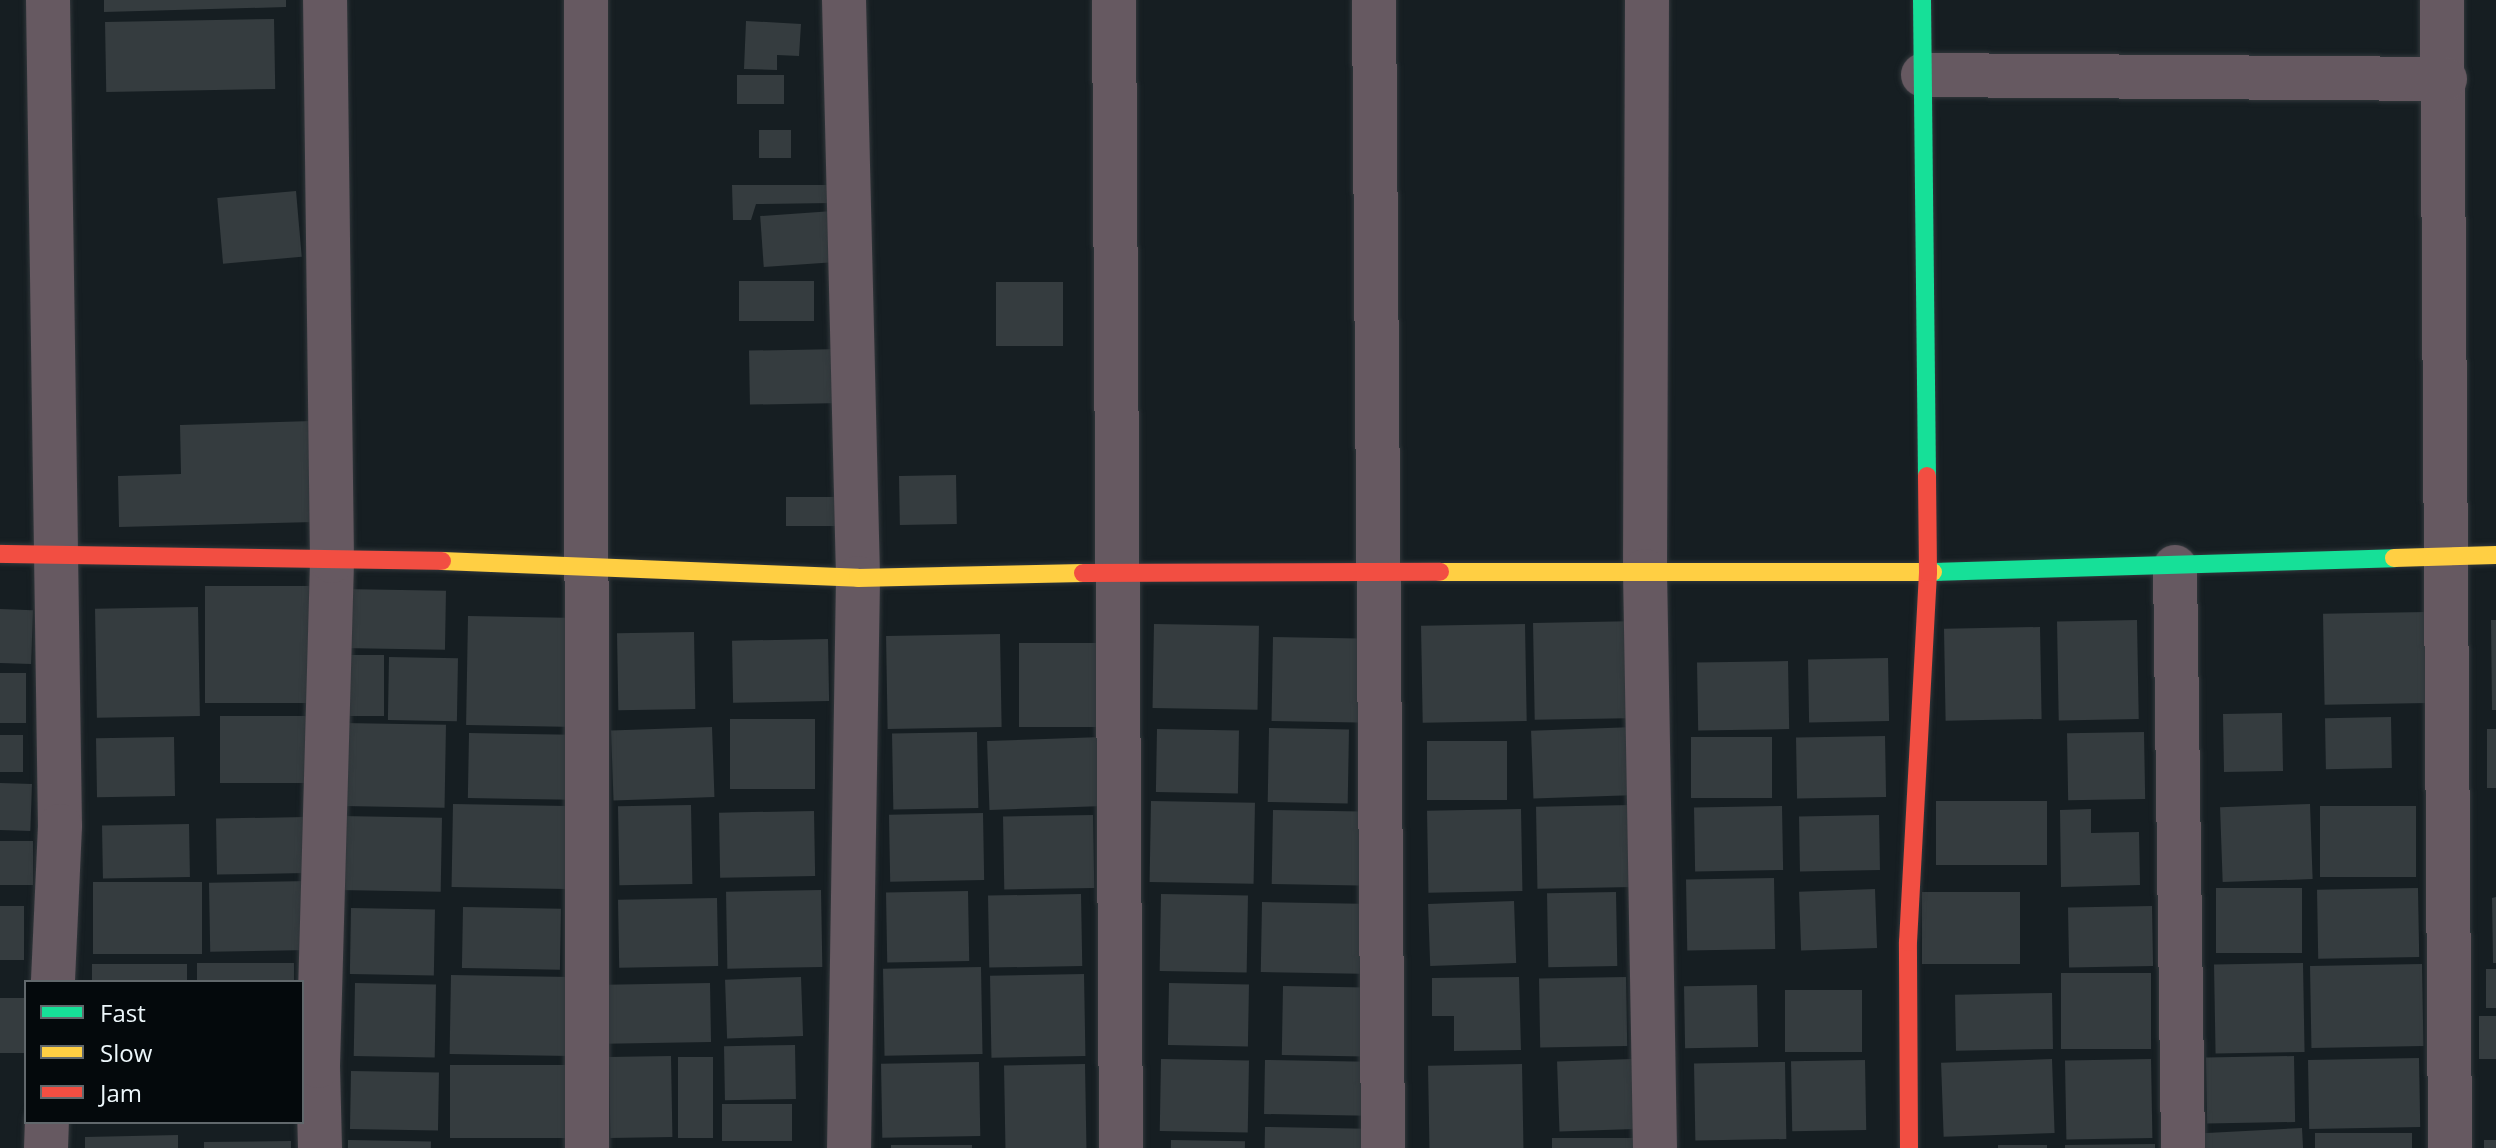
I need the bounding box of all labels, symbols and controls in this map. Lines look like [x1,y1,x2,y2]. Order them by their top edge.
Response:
legend [24,980,304,1124]
text: Fast [100,996,146,1029]
text: Slow [100,1036,152,1069]
text: Jam [100,1076,142,1109]

